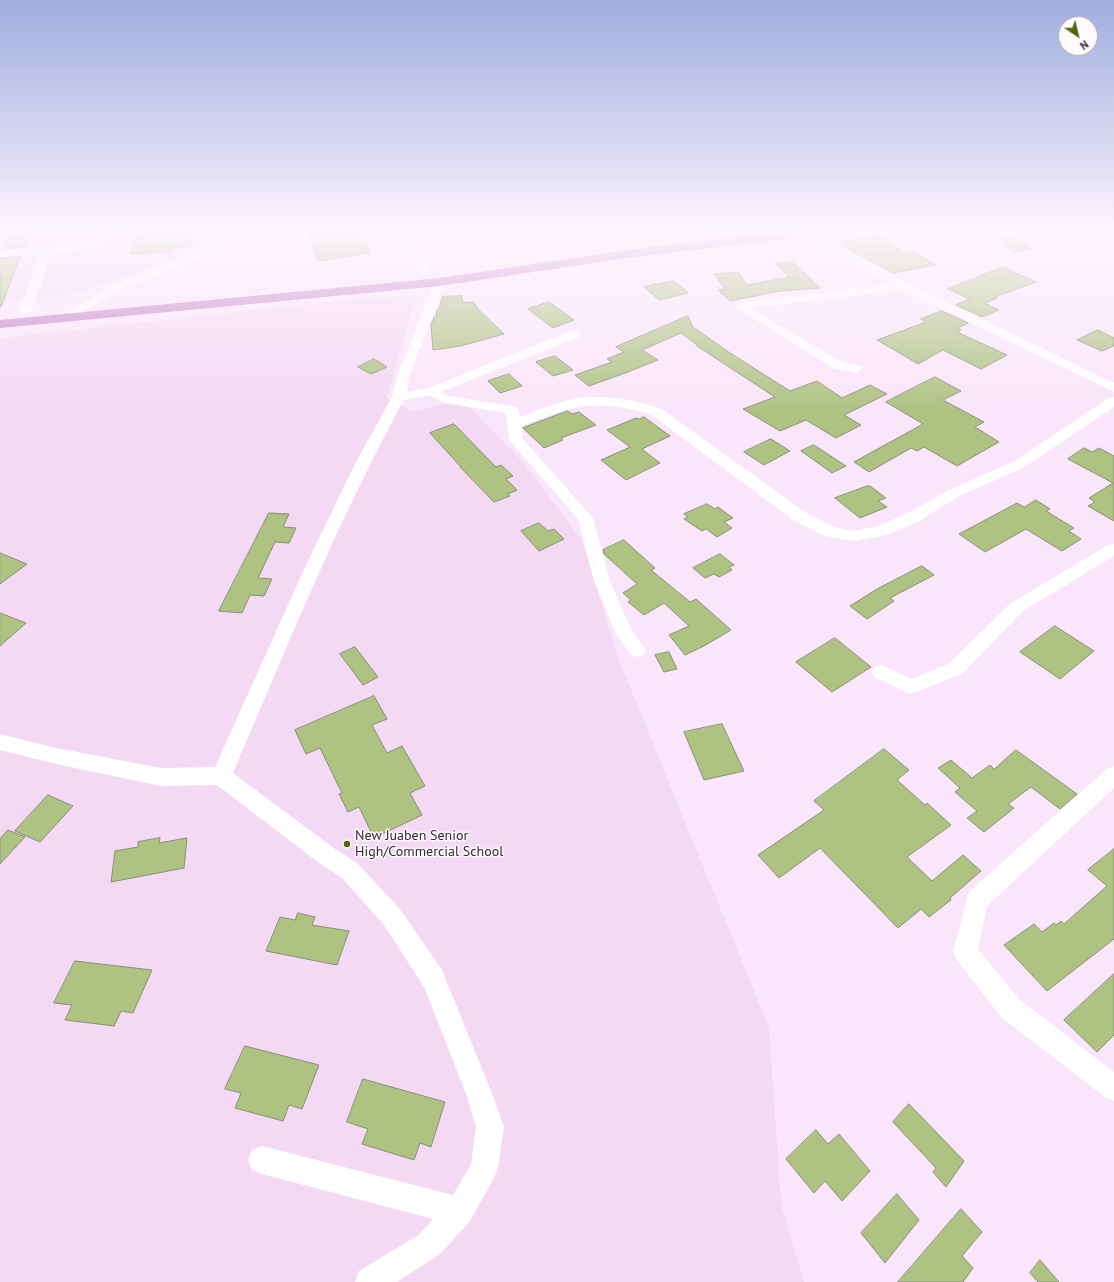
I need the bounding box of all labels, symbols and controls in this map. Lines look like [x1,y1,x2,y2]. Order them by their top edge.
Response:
north arrow [1058,16,1098,56]
text: N [1077,37,1091,53]
place label: New Juaben Senior High/Commercial School [355,828,503,860]
marker: New Juaben Senior High/Commercial School [342,839,352,849]

